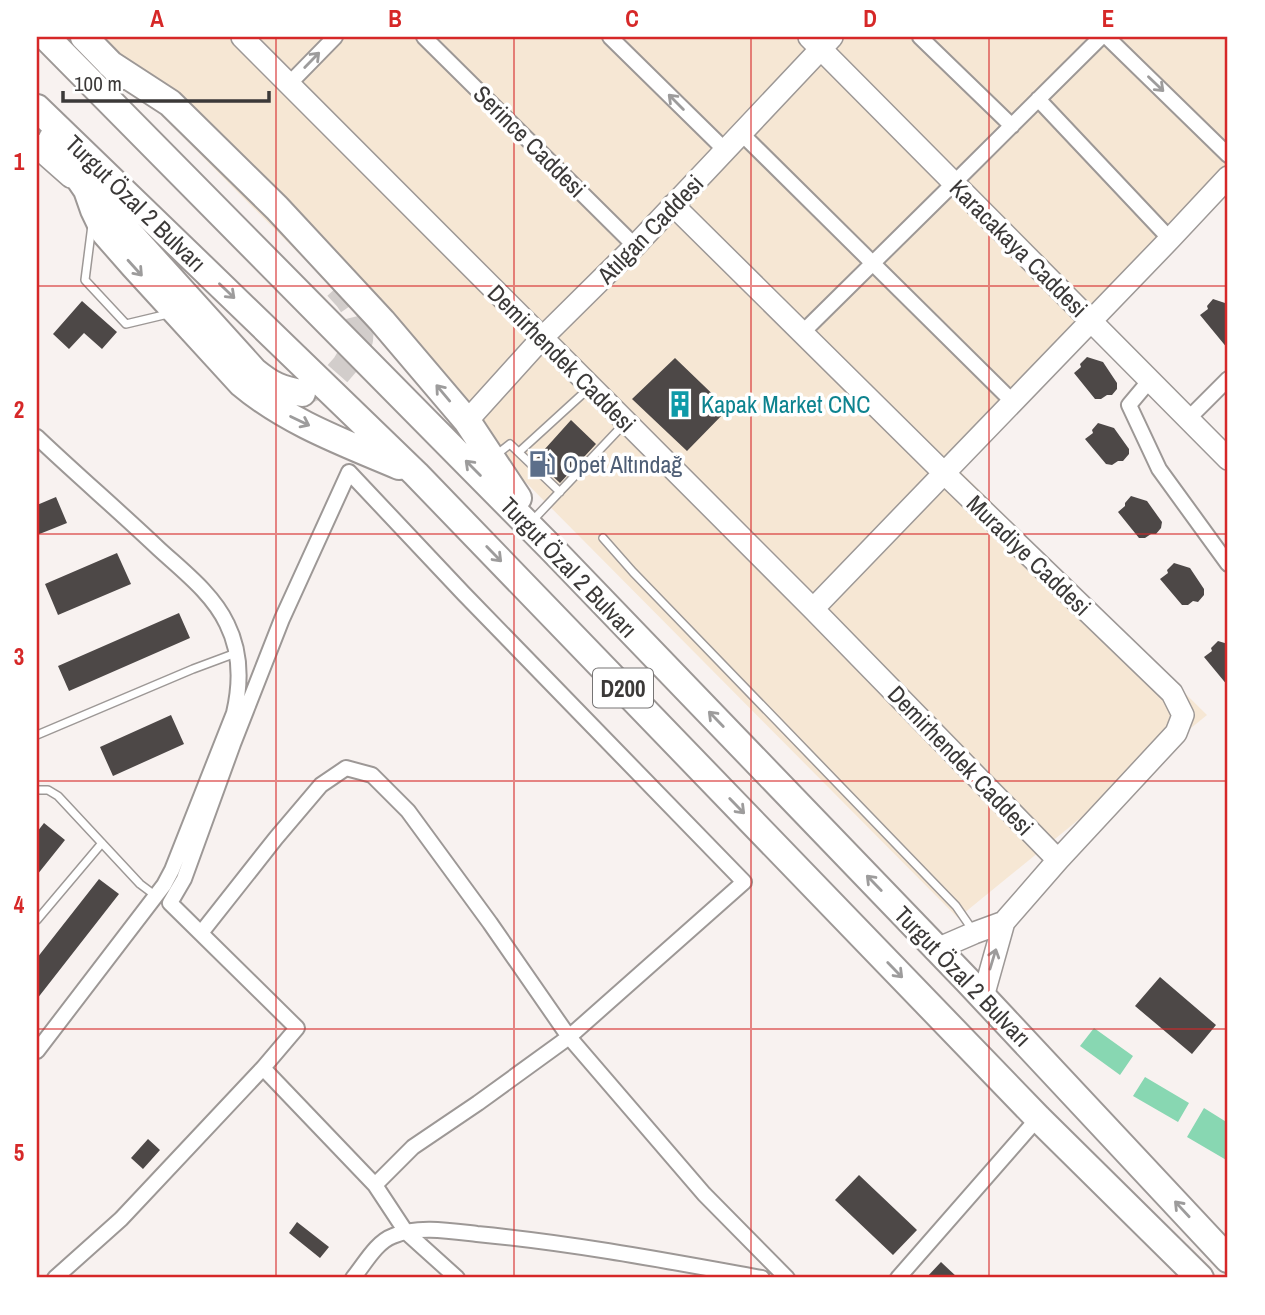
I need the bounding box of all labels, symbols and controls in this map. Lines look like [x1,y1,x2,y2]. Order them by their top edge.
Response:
text: A [150,3,164,34]
text: B [388,3,402,34]
text: C [625,3,639,34]
text: D [863,3,877,34]
text: E [1102,3,1114,34]
one-way arrow [304,52,321,69]
scale bar [63,60,270,104]
text: 100 m [74,69,122,98]
one-way arrow [1147,76,1164,93]
street label: Serince Caddesi [467,78,593,204]
one-way arrow [668,94,685,111]
street label: Turgut Özal 2 Bulvarı [59,127,213,279]
text: 1 [14,146,25,177]
street label: Atılgan Caddesi [589,168,710,291]
street label: Karacakaya Caddesi [943,172,1095,324]
one-way arrow [127,258,143,276]
street label: Demirhendek Caddesi [481,277,643,439]
one-way arrow [218,283,235,300]
one-way arrow [435,384,451,402]
place label: Kapak Market CNC [701,388,871,420]
building icon: Kapak Market CNC [665,389,695,419]
text: 2 [14,394,24,425]
one-way arrow [289,415,310,429]
place label: Opet Altındağ [563,448,682,480]
fuel station icon: Opet Altındağ [527,449,557,479]
one-way arrow [464,460,481,477]
street label: Muradiye Caddesi [960,488,1098,622]
street label: Turgut Özal 2 Bulvarı [493,490,645,644]
one-way arrow [485,545,502,562]
text: 3 [14,641,24,672]
road number: D200 [593,668,653,708]
street label: Demirhendek Caddesi [881,678,1041,842]
one-way arrow [708,711,725,728]
one-way arrow [728,797,745,814]
one-way arrow [866,875,883,892]
text: 4 [14,889,25,920]
street label: Turgut Özal 2 Bulvarı [887,899,1039,1053]
one-way arrow [987,948,1000,970]
one-way arrow [886,961,903,978]
text: 5 [14,1137,24,1168]
one-way arrow [1173,1201,1190,1218]

